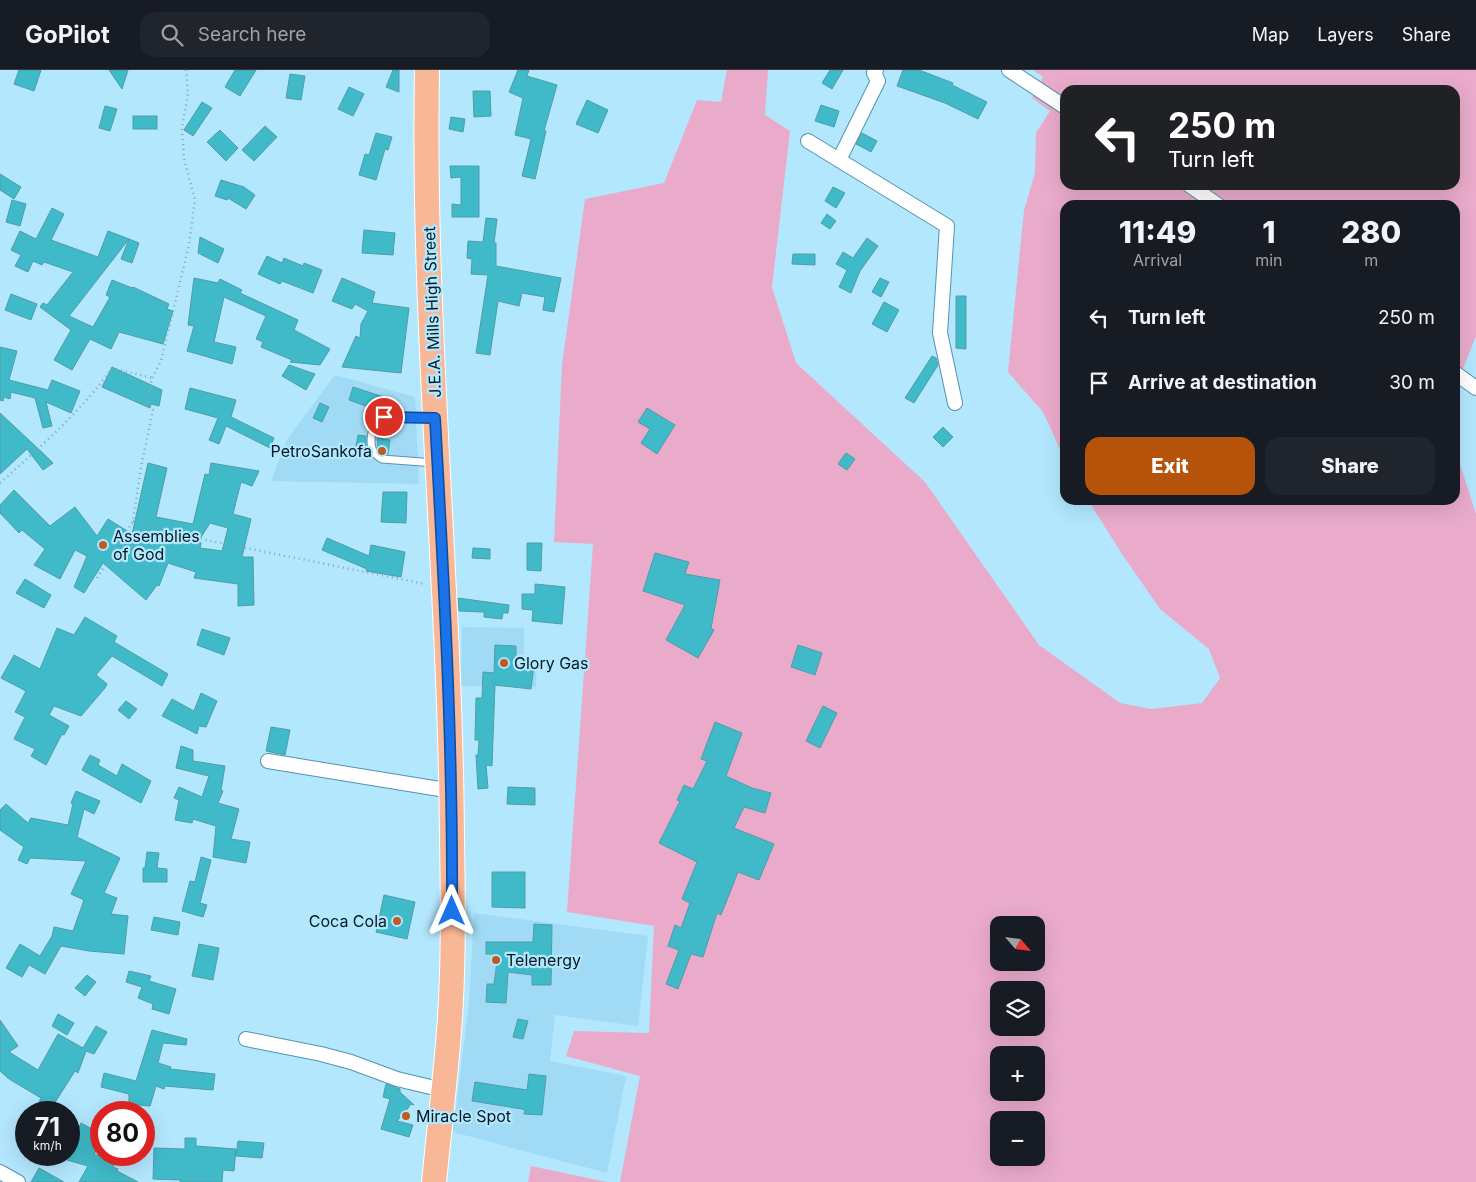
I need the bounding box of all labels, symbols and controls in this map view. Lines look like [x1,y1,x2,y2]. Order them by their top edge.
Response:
search box [140,12,490,57]
text: GoPilot [25,20,110,49]
icon: search [158,21,186,49]
text: Search here [198,23,306,46]
text: Map [1252,24,1289,45]
text: Layers [1317,24,1374,45]
text: Share [1402,24,1451,45]
text: 250 m [1168,104,1276,146]
icon: left [1085,105,1150,170]
text: Turn left [1168,146,1254,172]
text: 11:49 [1119,214,1196,250]
text: 1 [1262,214,1276,250]
text: 280 [1341,214,1401,250]
street label: J.E.A. Mills High Street [419,226,445,398]
text: Arrival [1133,250,1182,270]
text: min [1255,250,1283,270]
text: m [1364,250,1378,270]
icon: left [1085,304,1113,332]
text: Turn left [1128,306,1206,329]
text: 250 m [1378,306,1435,329]
icon: arrive [1085,369,1113,397]
text: Arrive at destination [1128,371,1317,394]
text: 30 m [1389,371,1435,394]
pin [363,396,405,438]
icon: arrive [370,403,398,431]
button: Exit [1085,437,1255,495]
button: Share [1265,437,1435,495]
place label: PetroSankofa [271,441,372,461]
marker: PetroSankofa [376,445,388,457]
place label: Assemblies of God [113,526,200,564]
marker: Assemblies of God [97,539,109,551]
place label: Glory Gas [514,653,589,673]
marker: Glory Gas [498,657,510,669]
position arrow [425,884,477,936]
place label: Coca Cola [309,911,387,931]
marker: Coca Cola [391,915,403,927]
north arrow [990,916,1045,971]
map controls [990,916,1045,1166]
place label: Telenergy [506,950,581,970]
marker: Telenergy [490,954,502,966]
button: layers [990,981,1045,1036]
button: + [990,1046,1045,1101]
speed limit sign: 80 [90,1101,155,1166]
place label: Miracle Spot [416,1106,511,1126]
marker: Miracle Spot [400,1110,412,1122]
button: − [990,1111,1045,1166]
text: 71 [35,1112,60,1142]
text: km/h [33,1138,62,1153]

